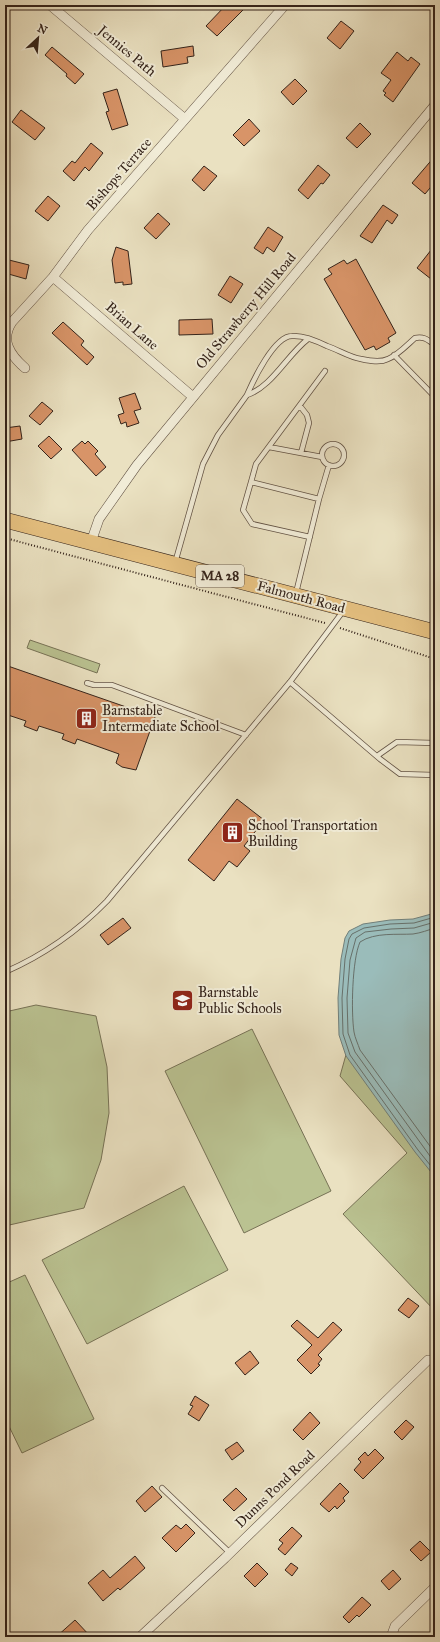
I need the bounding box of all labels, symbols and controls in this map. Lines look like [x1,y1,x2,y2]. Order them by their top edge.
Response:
north arrow [18,18,58,58]
street label: Jennies Path [92,21,160,81]
text: N [35,22,50,38]
street label: Bishops Terrace [83,134,155,214]
street label: Old Strawberry Hill Road [192,249,300,373]
street label: Brian Lane [102,298,162,354]
road number: MA 28 [196,565,244,587]
street label: Falmouth Road [255,577,347,617]
place label: Barnstable Intermediate School [102,702,220,735]
building icon: Barnstable Intermediate School [73,705,99,731]
place label: School Transportation Building [248,817,378,850]
building icon: School Transportation Building [219,820,245,846]
place label: Barnstable Public Schools [198,984,282,1017]
school or university icon: Barnstable Public Schools [170,987,196,1013]
street label: Dunns Pond Road [232,1447,318,1531]

